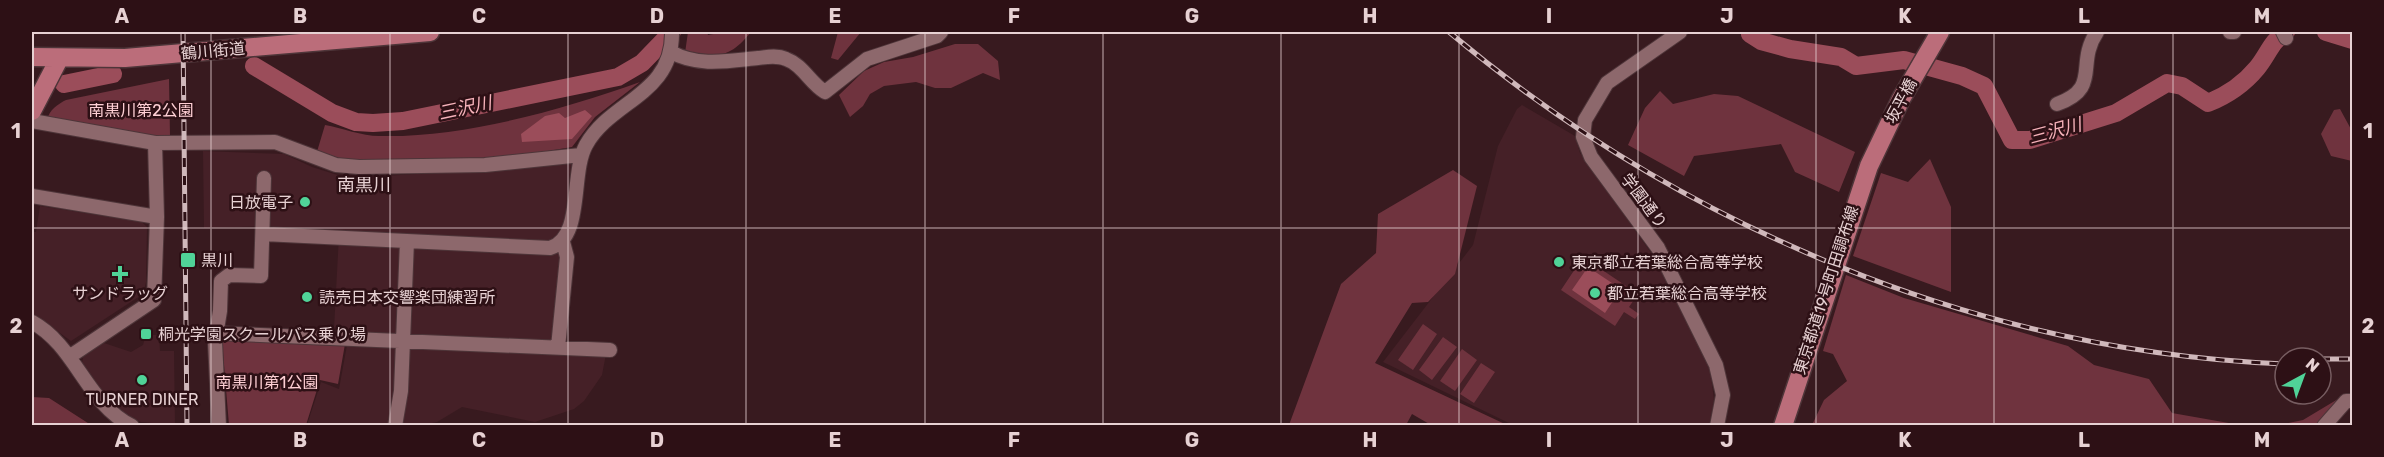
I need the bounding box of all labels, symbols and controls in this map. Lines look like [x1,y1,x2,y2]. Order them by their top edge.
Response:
text: A [115,4,130,28]
text: B [293,4,307,28]
text: C [472,4,486,28]
text: D [650,4,664,28]
text: E [829,4,841,28]
text: F [1008,4,1020,28]
text: G [1185,4,1199,28]
text: H [1363,4,1377,28]
text: I [1546,4,1552,28]
text: J [1720,4,1734,28]
text: K [1898,4,1912,28]
text: L [2078,4,2090,28]
text: M [2254,4,2270,28]
street label: 鶴川街道 [180,39,246,63]
street label: 坂平橋 [1881,75,1921,127]
water label: 三沢川 [436,91,496,124]
park label: 南黒川第2公園 [88,101,194,120]
water label: 三沢川 [2026,113,2086,149]
text: 1 [11,119,21,143]
text: 1 [2363,119,2373,143]
street label: 学園通り [1617,170,1671,232]
district label: 南黒川 [337,174,391,196]
place label: 日放電子 [229,193,293,212]
marker: 日放電子 [298,195,312,209]
street label: 東京都道19号町田調布線 [1790,203,1862,377]
marker: 黒川 [179,251,197,269]
place label: 黒川 [201,251,233,270]
place label: 東京都立若葉総合高等学校 [1571,253,1763,272]
marker: 東京都立若葉総合高等学校 [1552,255,1566,269]
marker: サンドラッグ [113,267,127,281]
place label: サンドラッグ [72,284,168,303]
place label: 都立若葉総合高等学校 [1607,284,1767,303]
marker: 都立若葉総合高等学校 [1588,286,1602,300]
place label: 読売日本交響楽団練習所 [319,288,495,307]
marker: 読売日本交響楽団練習所 [300,290,314,304]
text: 2 [10,314,23,338]
text: 2 [2362,314,2375,338]
place label: 桐光学園スクールバス乗り場 [158,325,366,344]
marker: 桐光学園スクールバス乗り場 [139,327,153,341]
north arrow [2273,346,2333,406]
text: N [2302,354,2323,376]
marker: TURNER DINER [135,373,149,387]
park label: 南黒川第1公園 [216,373,318,392]
place label: TURNER DINER [86,390,198,409]
text: A [115,428,130,452]
text: B [293,428,307,452]
text: C [472,428,486,452]
text: D [650,428,664,452]
text: E [829,428,841,452]
text: F [1008,428,1020,452]
text: G [1185,428,1199,452]
text: H [1363,428,1377,452]
text: I [1546,428,1552,452]
text: J [1720,428,1734,452]
text: K [1898,428,1912,452]
text: L [2078,428,2090,452]
text: M [2254,428,2270,452]

